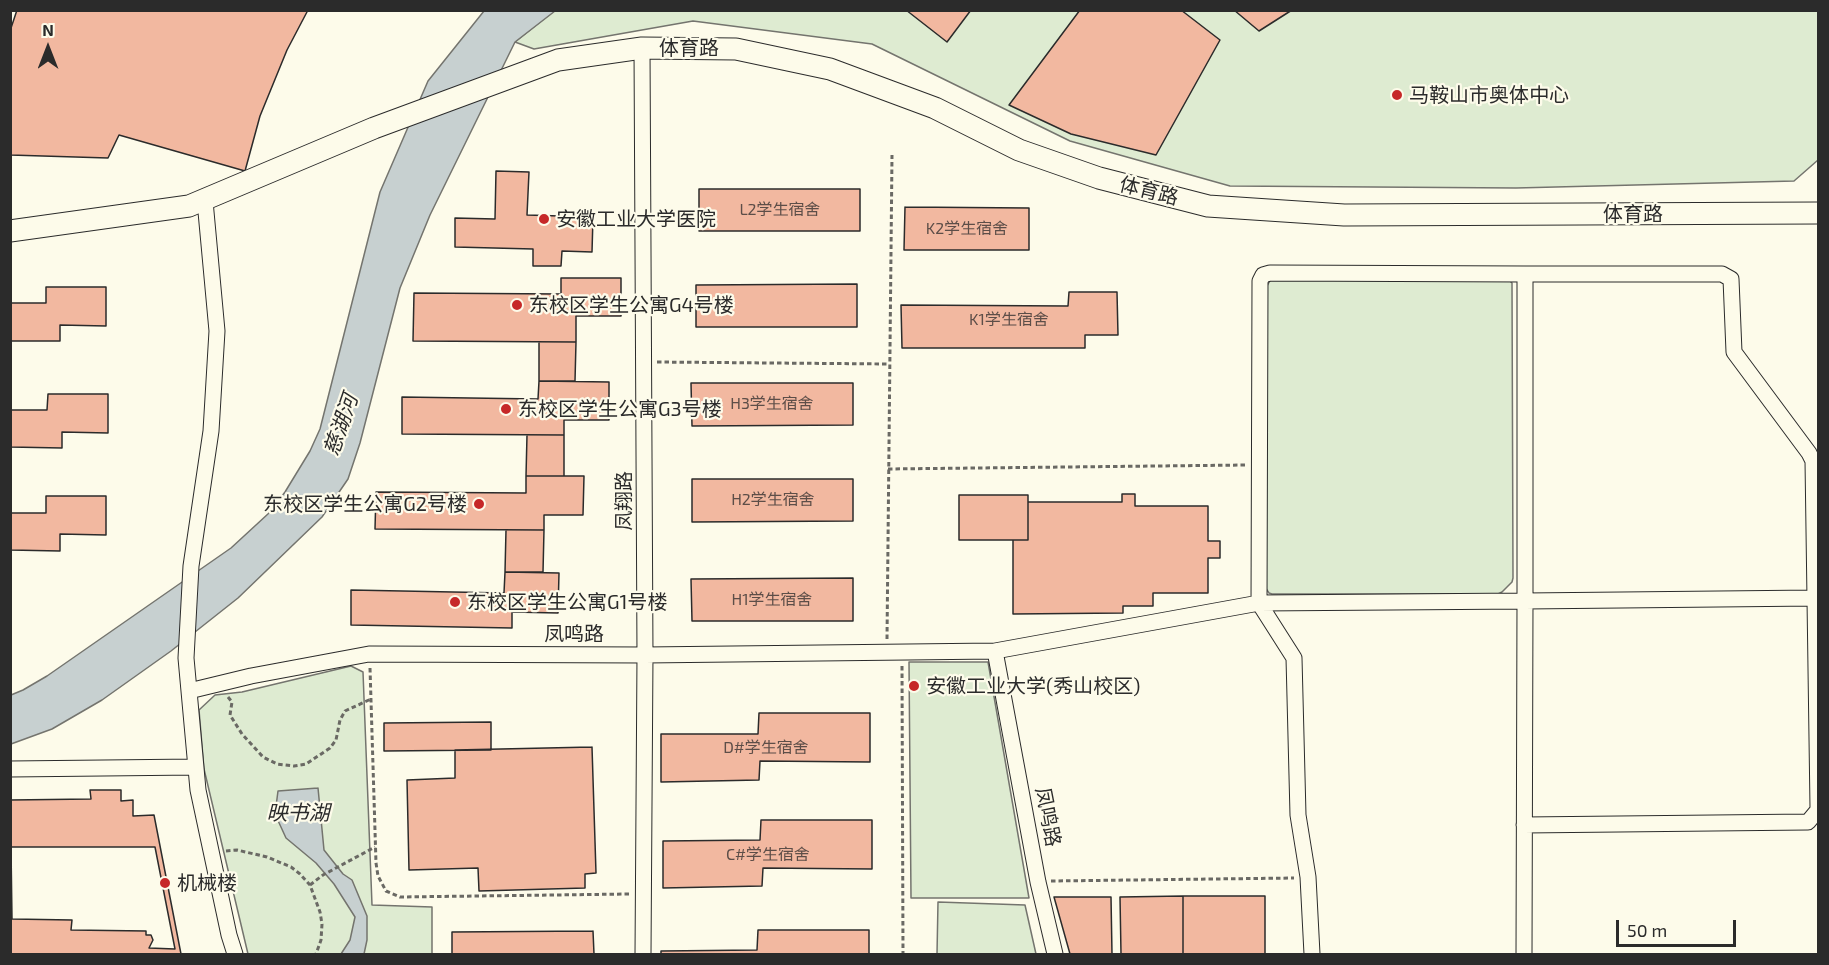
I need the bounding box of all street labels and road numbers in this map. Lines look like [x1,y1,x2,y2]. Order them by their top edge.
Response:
street label: 体育路 [659,36,719,60]
street label: 体育路 [1117,172,1181,210]
street label: 体育路 [1603,202,1663,226]
street label: 凤翔路 [612,471,636,531]
street label: 凤鸣路 [544,622,604,646]
street label: 凤鸣路 [1030,785,1066,849]

